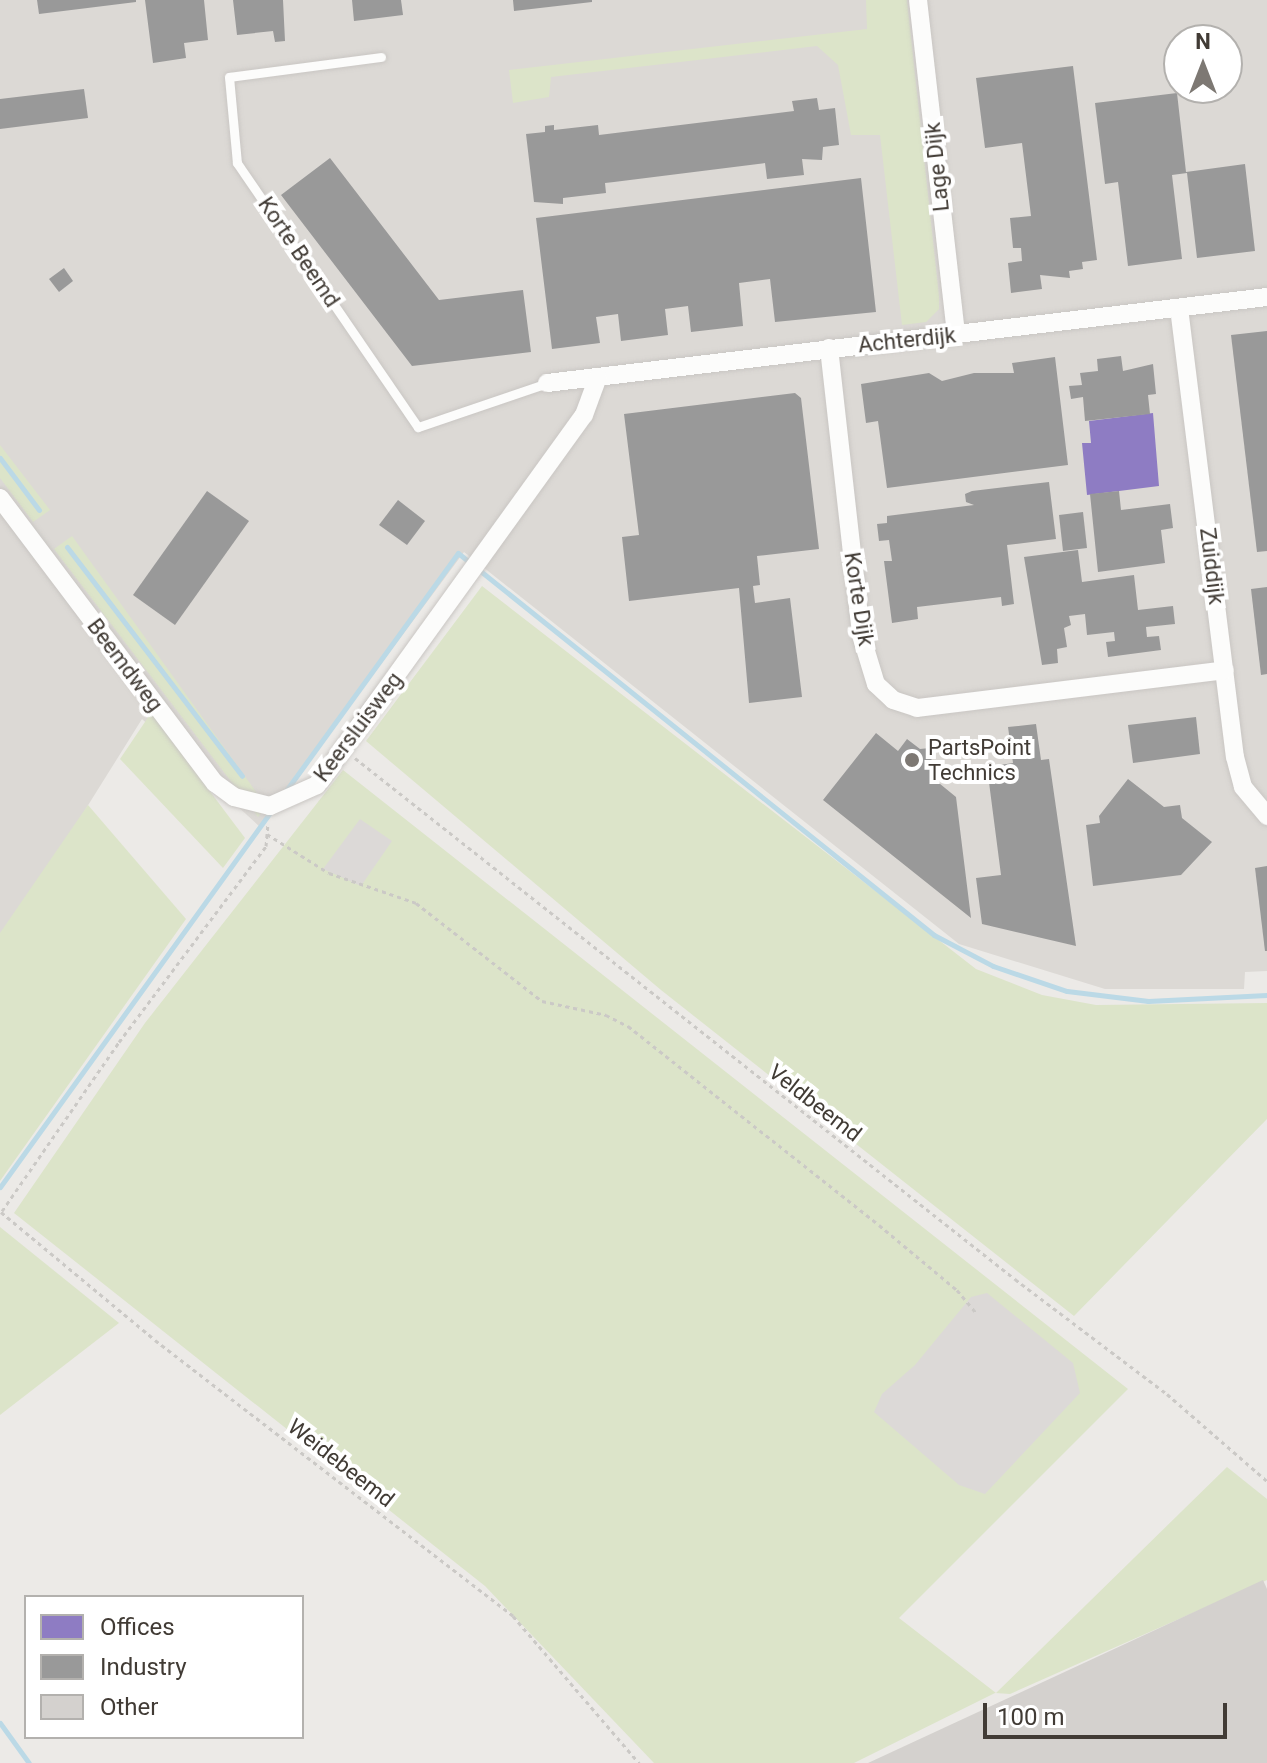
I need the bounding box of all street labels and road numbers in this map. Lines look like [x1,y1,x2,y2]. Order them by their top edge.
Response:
street label: Lage Dijk [919,121,955,213]
street label: Korte Beemd [253,192,345,312]
street label: Achterdijk [857,322,957,358]
street label: Zuiddijk [1194,526,1230,606]
street label: Korte Dijk [839,550,879,648]
street label: Beemdweg [82,613,168,717]
street label: Keersluisweg [308,667,408,787]
street label: Veldbeemd [763,1059,867,1147]
street label: Weidebeemd [283,1413,399,1513]

